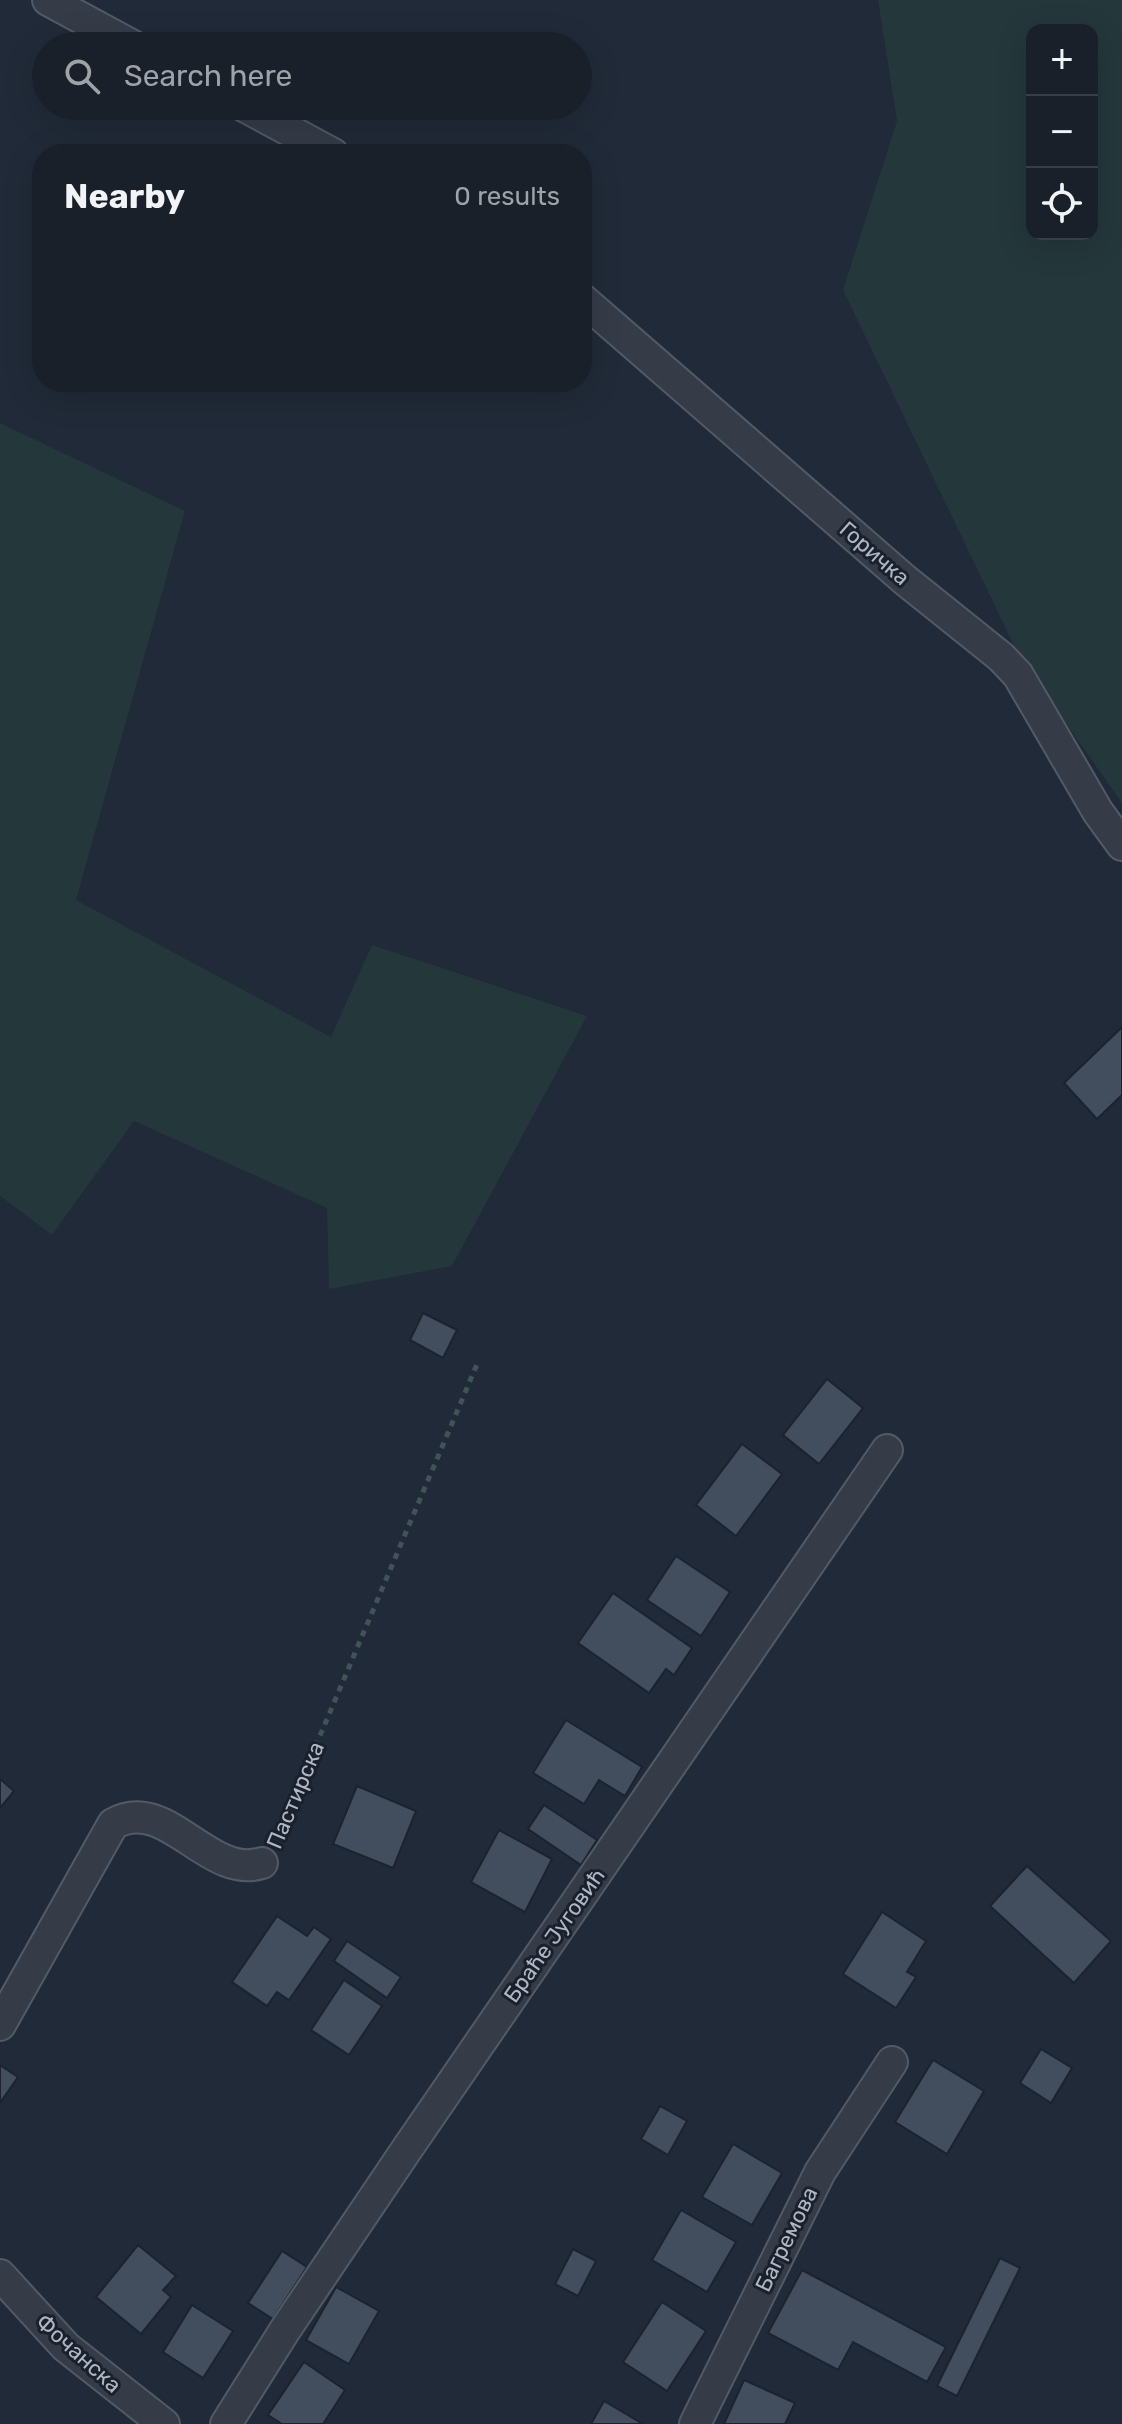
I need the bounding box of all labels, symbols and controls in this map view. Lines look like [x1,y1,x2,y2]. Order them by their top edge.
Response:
map controls [1026,24,1098,240]
button: + [1026,24,1098,96]
search box [32,32,592,120]
icon: search [60,54,104,98]
text: Search here [124,58,292,94]
button: − [1026,96,1098,168]
button: locate [1026,168,1098,240]
text: Nearby [64,176,185,217]
text: 0 results [454,181,560,212]
street label: Горичка [834,516,915,591]
street label: Пастирска [261,1738,330,1853]
street label: Браће Југовић [498,1863,611,2008]
street label: Багремова [749,2182,823,2296]
street label: Фочанска [31,2308,127,2399]

